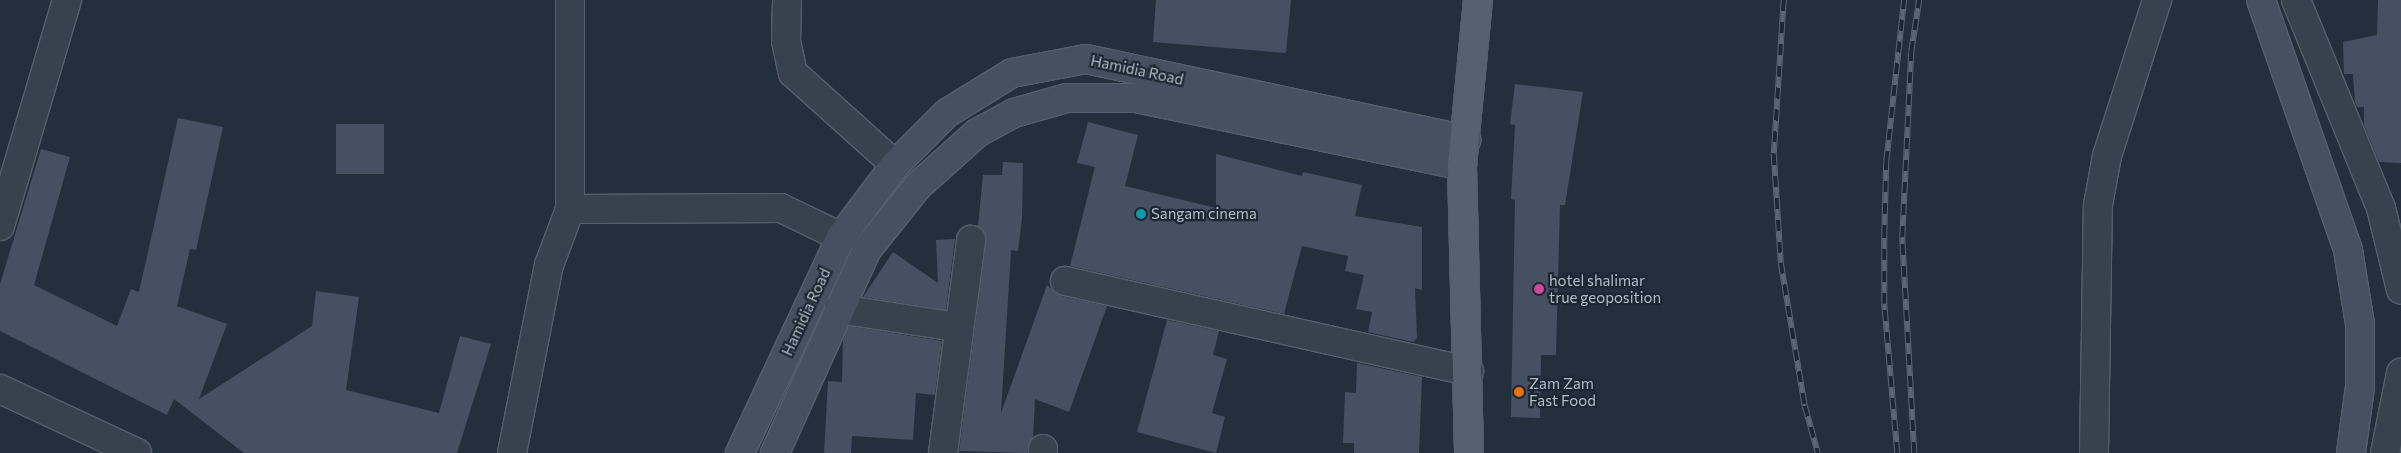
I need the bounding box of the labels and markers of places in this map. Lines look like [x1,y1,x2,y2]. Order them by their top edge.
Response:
place label: Sangam cinema [1151,205,1257,223]
marker: Sangam cinema [1135,208,1147,220]
place label: hotel shalimar true geoposition [1549,271,1661,306]
marker: hotel shalimar true geoposition [1533,283,1545,295]
place label: Zam Zam Fast Food [1529,374,1596,409]
marker: Zam Zam Fast Food [1513,386,1525,398]

